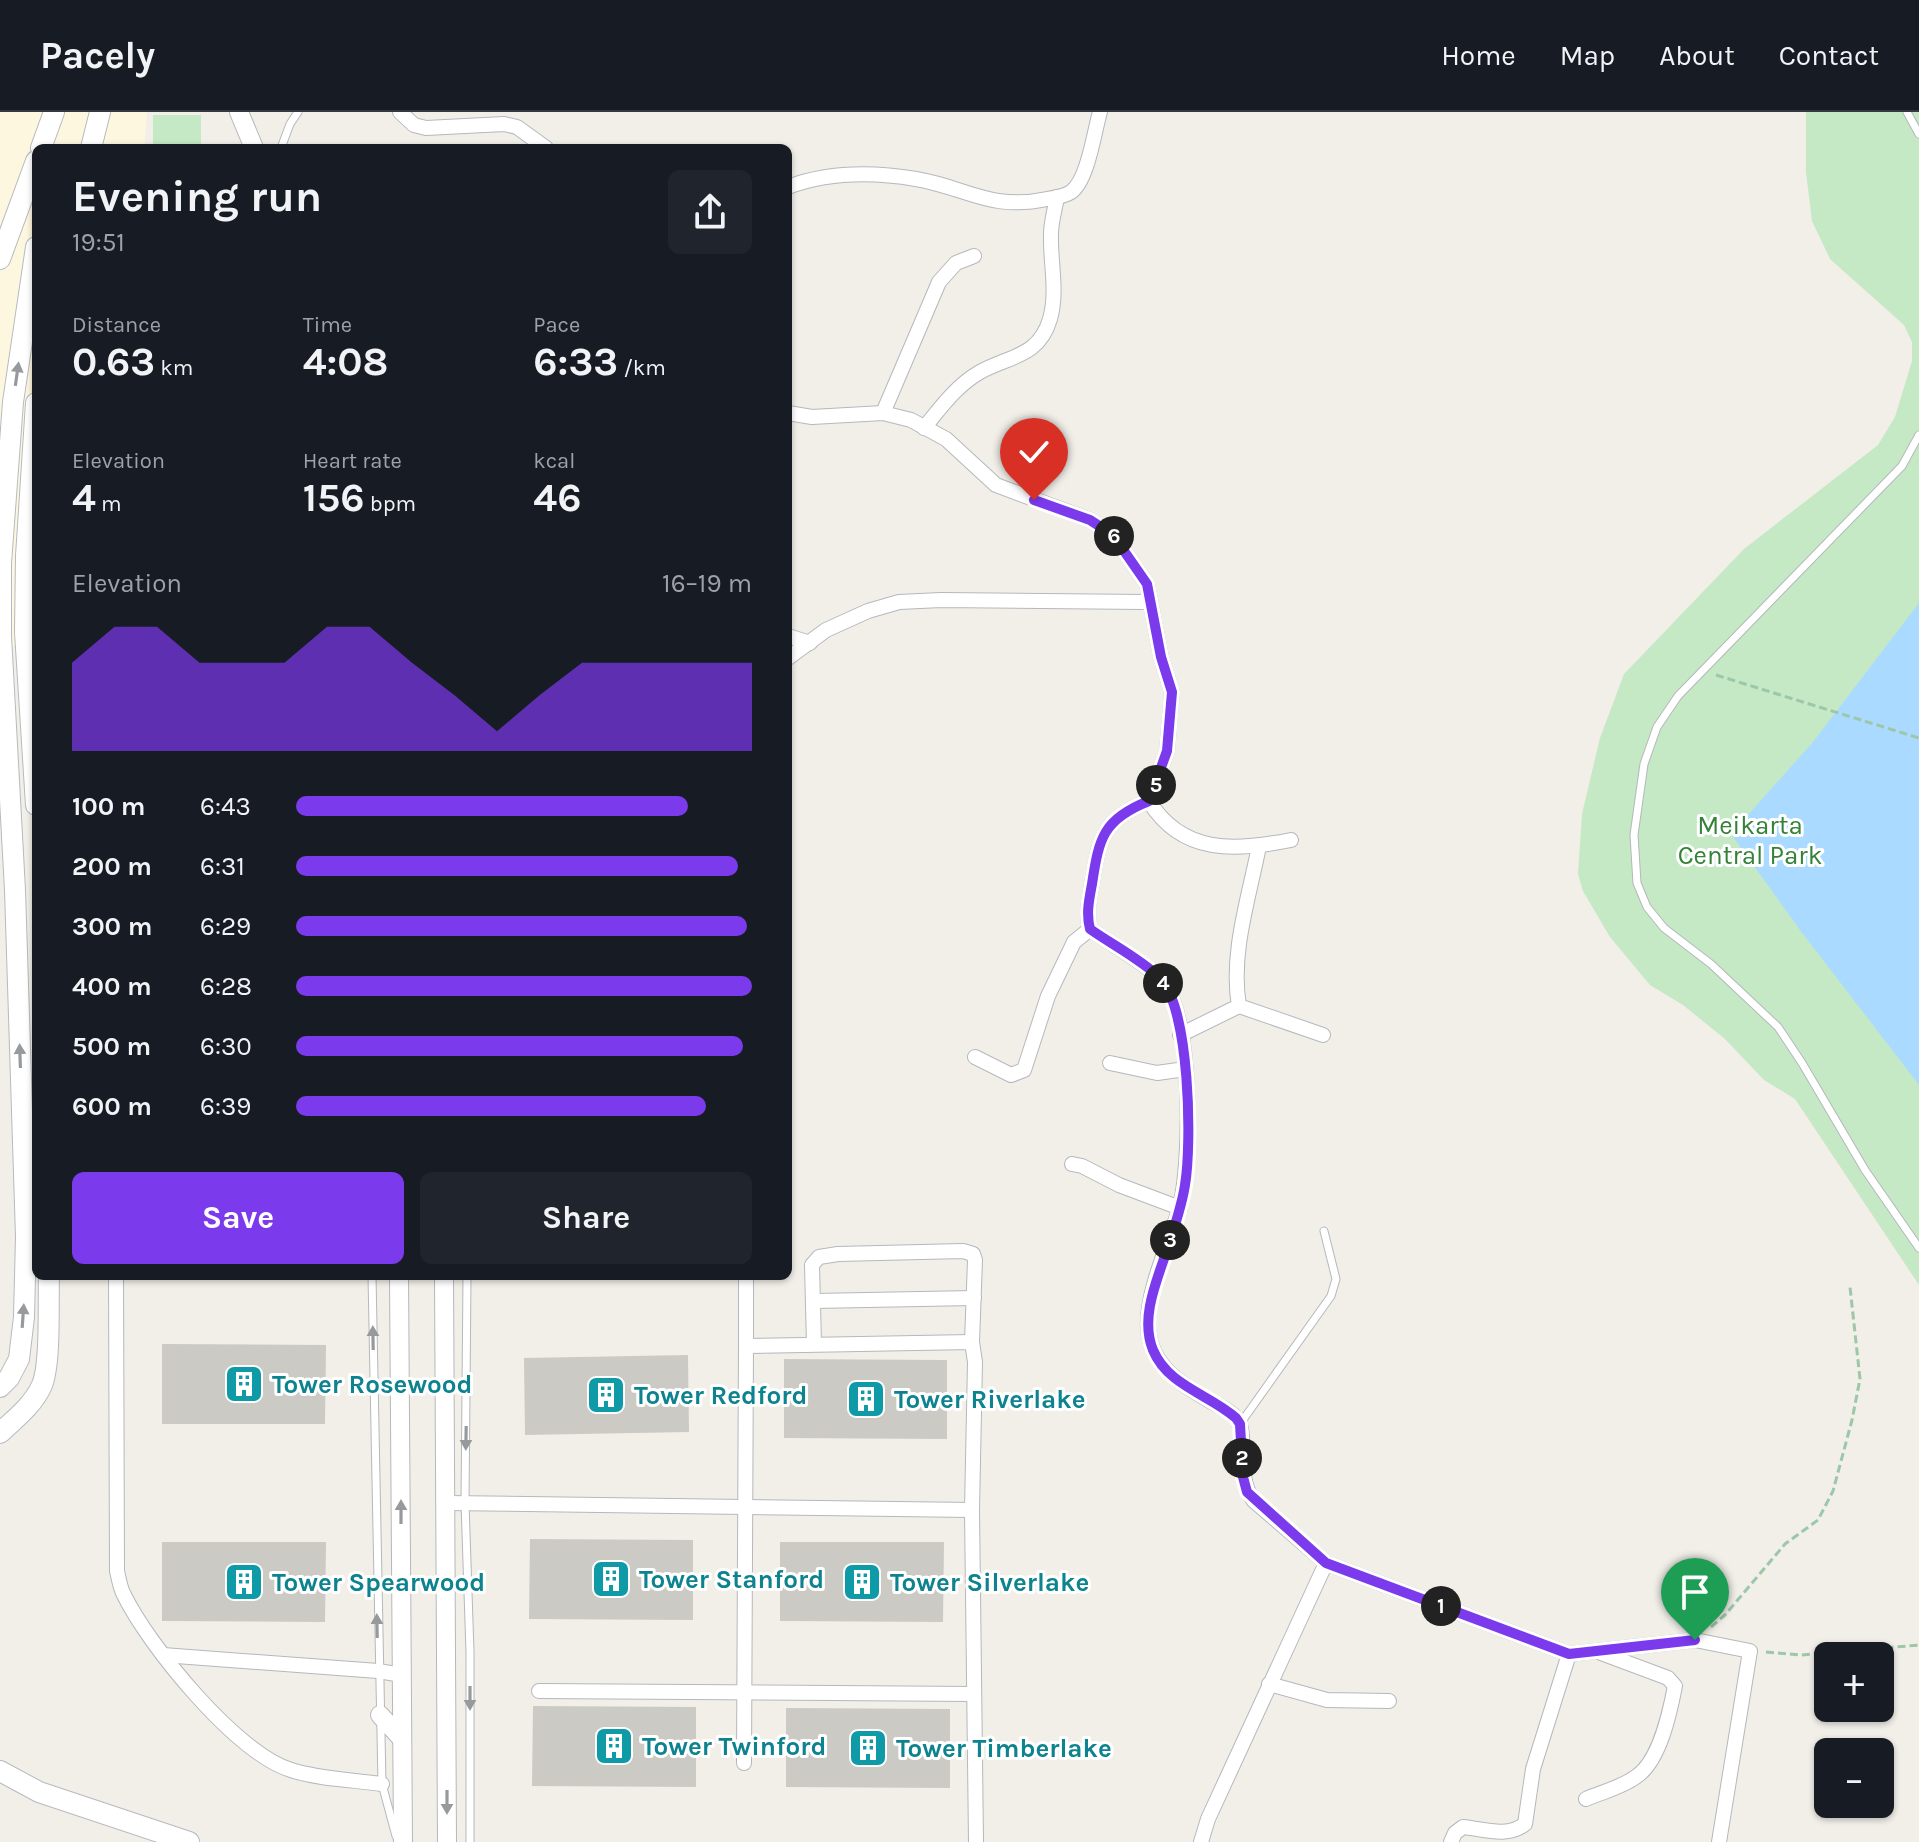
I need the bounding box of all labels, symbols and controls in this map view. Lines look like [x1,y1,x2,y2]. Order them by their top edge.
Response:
text: Pacely [40,33,155,78]
text: Home [1441,39,1516,72]
text: Map [1560,39,1615,72]
text: About [1659,39,1735,72]
text: Contact [1779,39,1879,72]
button: share [668,170,752,254]
text: Evening run [72,171,322,222]
text: 19:51 [72,227,125,258]
text: Distance [72,312,161,338]
text: Time [303,312,352,338]
text: Pace [533,312,580,338]
text: 0.63 [72,338,155,385]
text: 4:08 [303,338,388,385]
text: 6:33 [533,338,618,385]
text: km [155,355,193,381]
text: /km [618,355,666,381]
one-way arrow [11,361,24,386]
pin [1000,418,1068,500]
icon: check [1012,430,1056,474]
text: Elevation [72,448,165,474]
text: Heart rate [303,448,402,474]
text: kcal [533,448,575,474]
text: 4 [72,474,96,521]
text: 156 [303,474,364,521]
text: 46 [533,474,581,521]
text: m [96,491,122,517]
text: bpm [364,491,416,517]
pin: 6 [1094,516,1134,556]
text: 6 [1107,523,1121,549]
text: Elevation [72,568,182,599]
text: 16–19 m [662,568,752,599]
pin: 5 [1136,765,1176,805]
text: 5 [1150,772,1162,798]
text: 100 m [72,791,145,822]
text: 6:43 [200,791,251,822]
park label: Meikarta Central Park [1678,810,1822,871]
text: 200 m [72,851,152,882]
text: 6:31 [200,851,245,882]
text: 300 m [72,911,152,942]
text: 6:29 [200,911,251,942]
pin: 4 [1143,963,1183,1003]
text: 4 [1156,970,1170,996]
text: 400 m [72,971,152,1002]
text: 6:28 [200,971,252,1002]
text: 500 m [72,1031,151,1062]
text: 6:30 [200,1031,252,1062]
one-way arrow [14,1043,27,1068]
text: 600 m [72,1091,152,1122]
text: 6:39 [200,1091,251,1122]
button: Save [72,1172,404,1264]
button: Share [420,1172,752,1264]
pin: 3 [1150,1220,1190,1260]
text: 3 [1163,1227,1177,1253]
one-way arrow [17,1303,30,1328]
one-way arrow [367,1325,379,1350]
building icon: Tower Rosewood [223,1363,265,1405]
place label: Tower Rosewood [272,1369,473,1400]
building icon: Tower Redford [585,1374,627,1416]
building icon: Tower Riverlake [845,1378,887,1420]
place label: Tower Redford [634,1380,807,1411]
place label: Tower Riverlake [894,1384,1085,1415]
one-way arrow [460,1426,472,1451]
pin: 2 [1222,1438,1262,1478]
text: 2 [1235,1445,1249,1471]
one-way arrow [395,1499,407,1524]
building icon: Tower Stanford [590,1558,632,1600]
pin [1661,1558,1729,1640]
building icon: Tower Spearwood [223,1561,265,1603]
building icon: Tower Silverlake [841,1561,883,1603]
place label: Tower Stanford [639,1564,824,1595]
place label: Tower Spearwood [272,1567,485,1598]
place label: Tower Silverlake [890,1567,1089,1598]
icon: arrive [1673,1570,1717,1614]
pin: 1 [1421,1586,1461,1626]
text: 1 [1437,1593,1445,1619]
one-way arrow [371,1613,384,1638]
map controls [1814,1642,1894,1818]
button: + [1814,1642,1894,1722]
one-way arrow [464,1686,476,1711]
building icon: Tower Twinford [593,1725,635,1767]
building icon: Tower Timberlake [847,1727,889,1769]
place label: Tower Twinford [642,1731,826,1762]
place label: Tower Timberlake [896,1733,1112,1764]
button: − [1814,1738,1894,1818]
one-way arrow [441,1790,453,1815]

